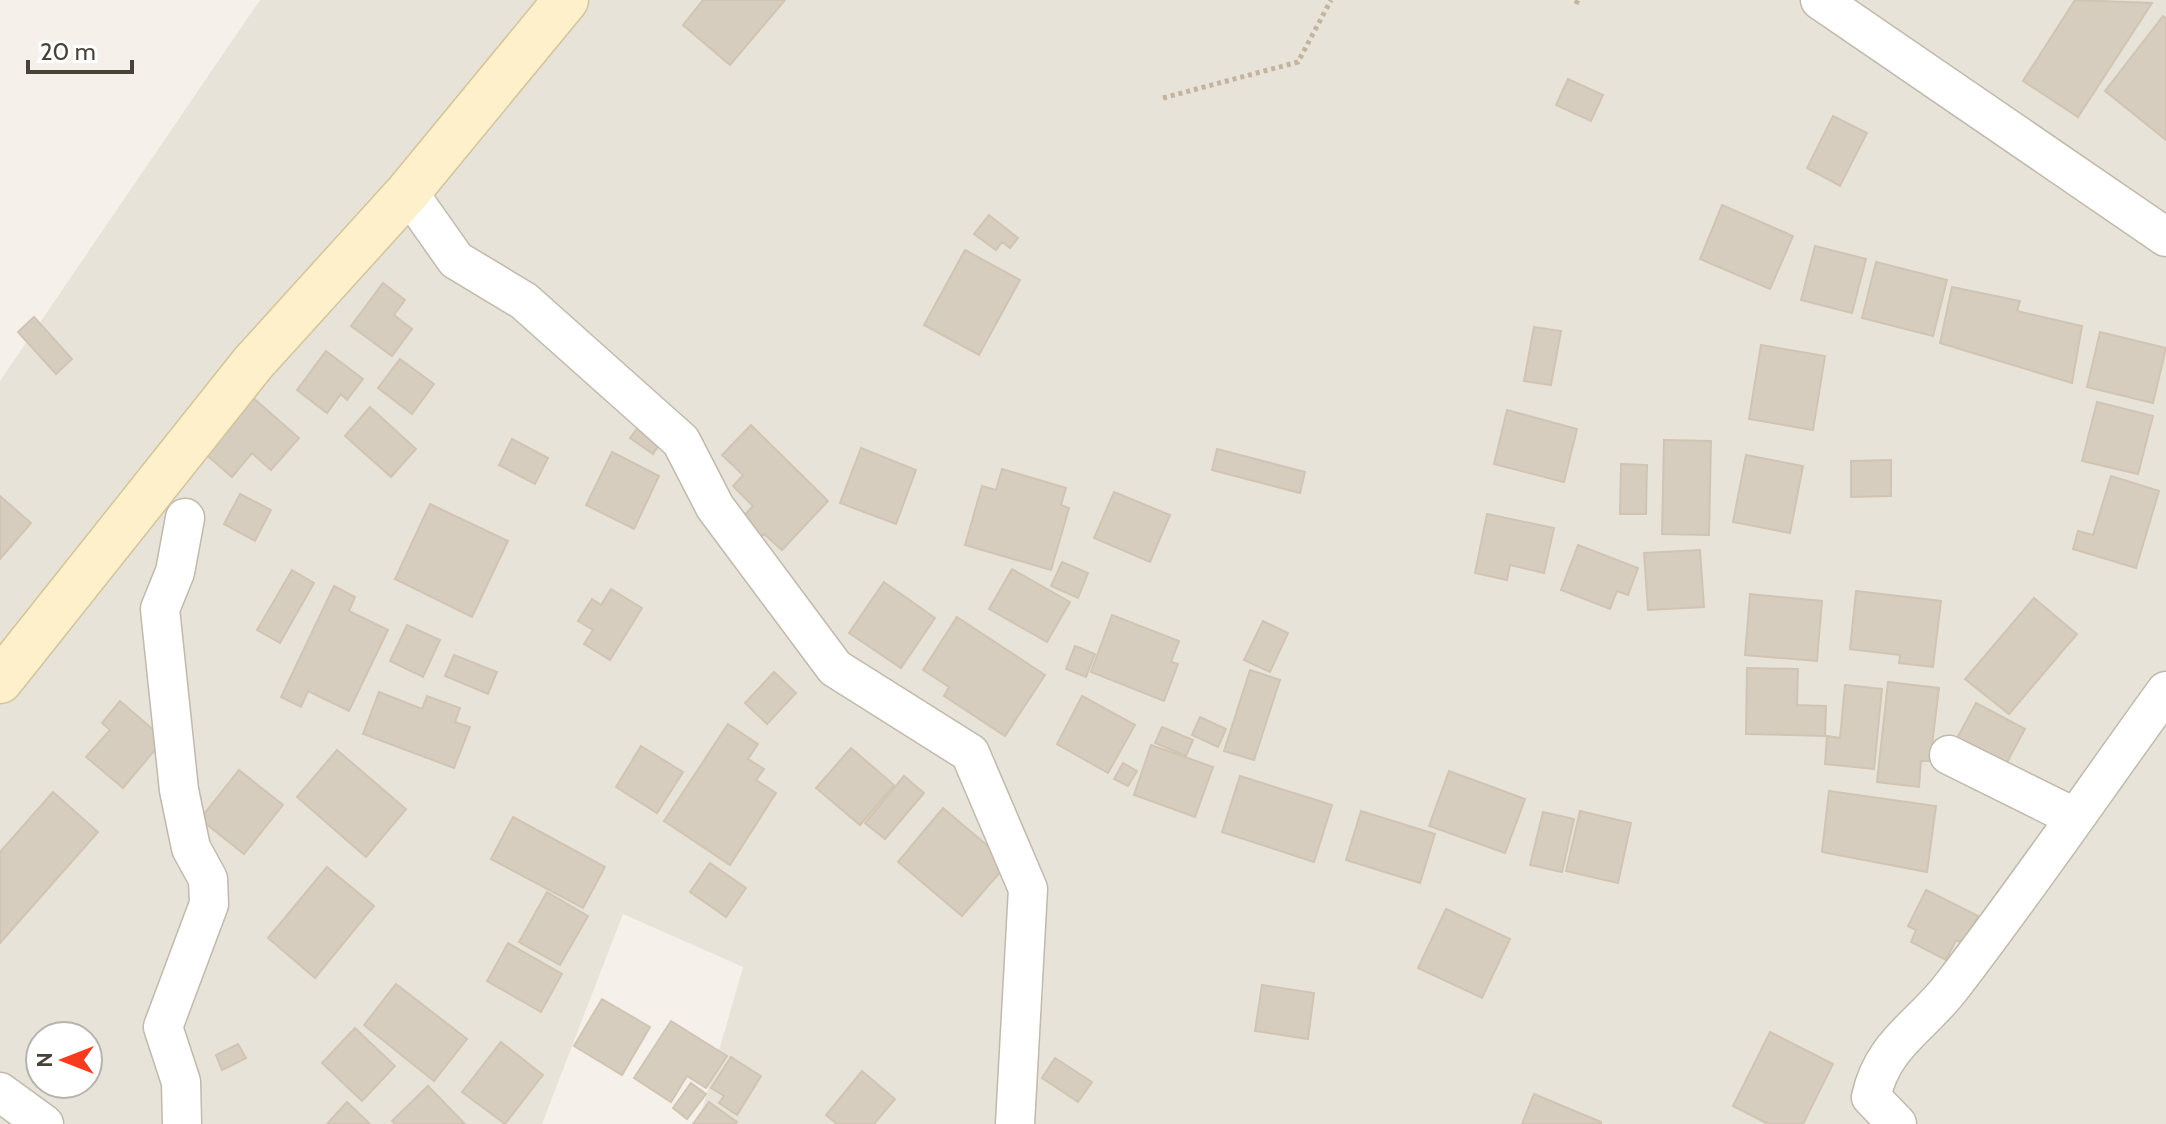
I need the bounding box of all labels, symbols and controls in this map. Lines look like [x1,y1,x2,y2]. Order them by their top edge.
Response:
scale bar [28,24,132,74]
text: 20 m [40,37,96,66]
north arrow [24,1020,104,1100]
text: N [31,1052,58,1068]

